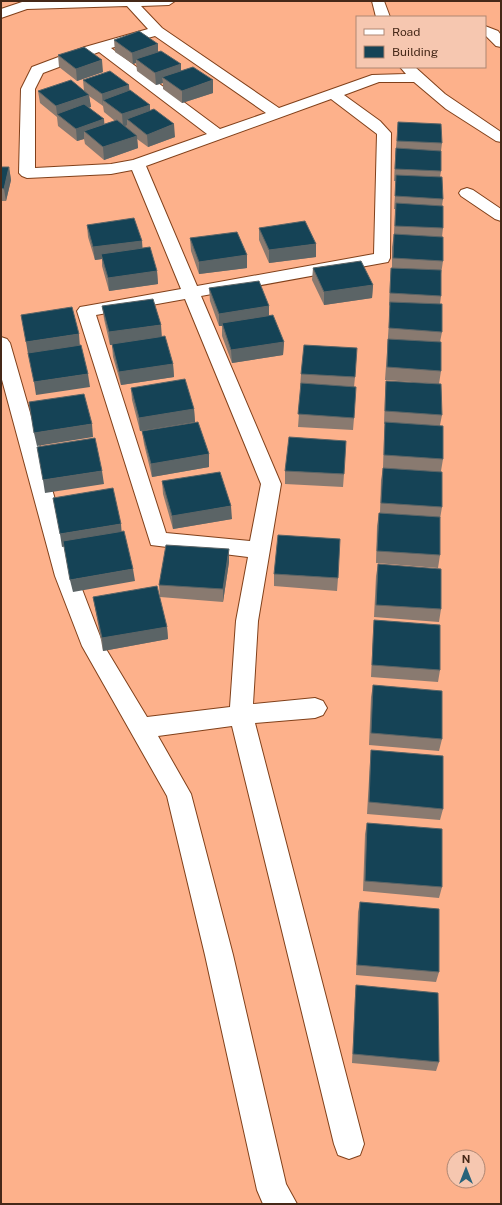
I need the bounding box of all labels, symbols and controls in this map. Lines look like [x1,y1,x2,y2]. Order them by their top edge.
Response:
legend [356,16,486,68]
text: Road [392,25,420,39]
text: Building [392,45,438,59]
north arrow [446,1149,486,1189]
text: N [462,1153,470,1165]

